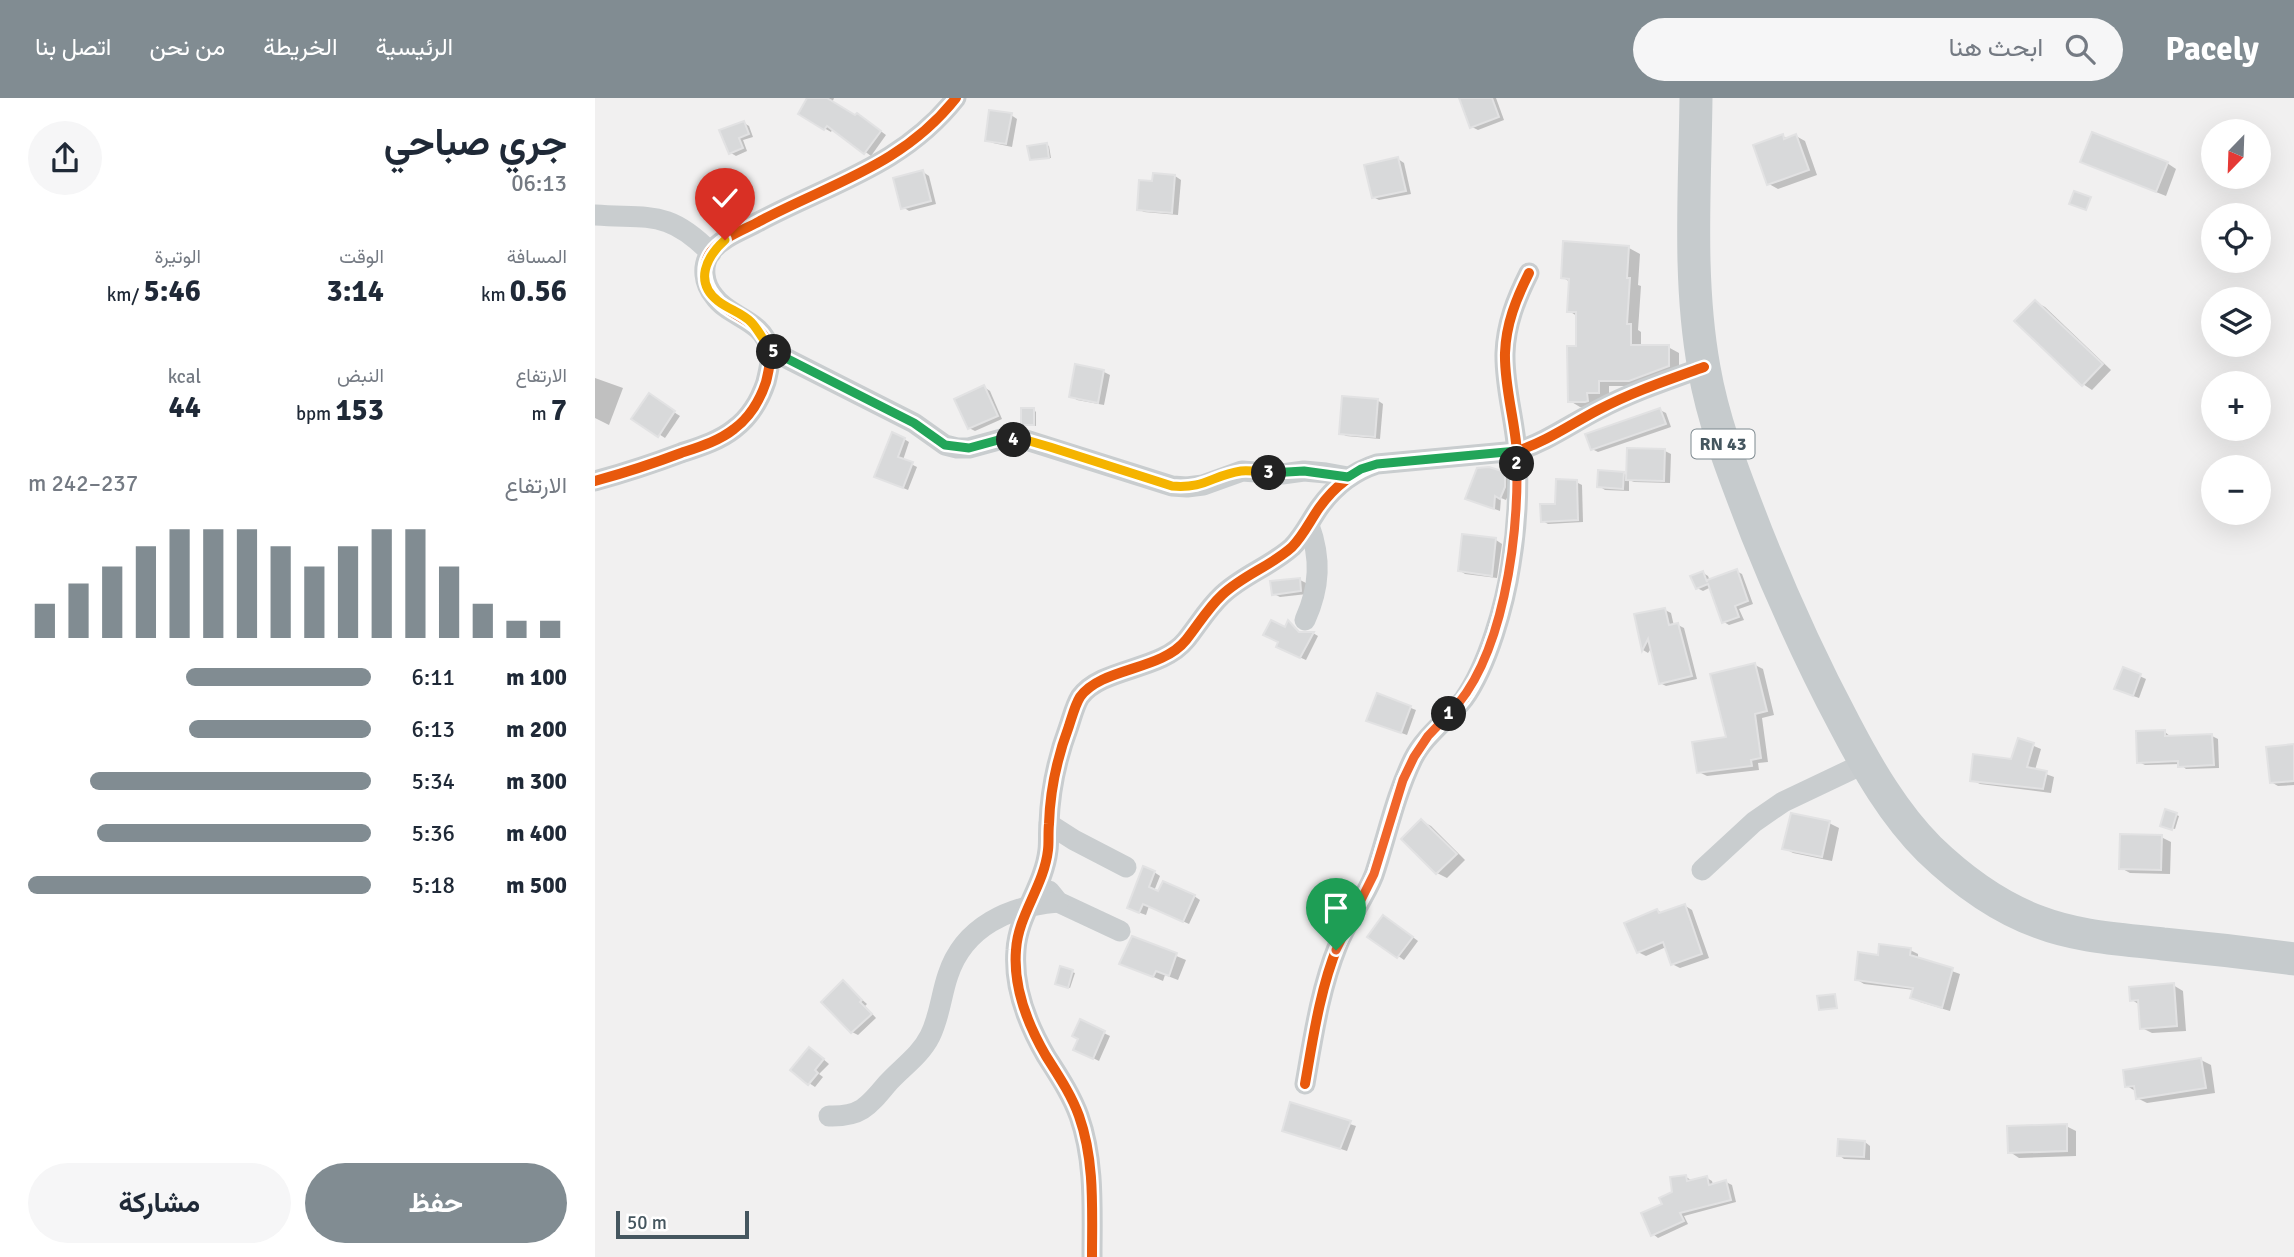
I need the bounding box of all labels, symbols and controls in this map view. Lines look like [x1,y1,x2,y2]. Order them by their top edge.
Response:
search box [1633,18,2123,81]
text: Pacely [2165,29,2259,70]
icon: search [2061,30,2099,68]
text: اتصل بنا [35,32,111,62]
text: من نحن [149,32,225,62]
text: الخريطة [263,32,338,62]
text: الرئيسية [376,32,453,62]
text: ابحث هنا [1948,32,2043,64]
text: جري صباحي [384,119,567,166]
north arrow [2201,119,2271,189]
map controls [2201,119,2271,525]
button: share [28,121,102,195]
pin [695,168,755,240]
text: 06:13 [511,169,567,198]
icon: check [706,179,744,217]
button: locate [2201,203,2271,273]
text: الوتيرة [155,245,201,269]
text: الوقت [339,245,384,269]
text: المسافة [507,245,567,269]
text: 5:46 [144,273,201,310]
text: 3:14 [327,273,384,310]
text: 0.56 [510,273,567,310]
text: /km [107,283,144,307]
text: km [481,283,510,307]
button: layers [2201,287,2271,357]
pin: 5 [757,334,791,370]
text: 5 [768,339,779,363]
text: النبض [337,364,384,388]
text: الارتفاع [515,364,567,388]
text: kcal [168,365,201,389]
button: + [2201,371,2271,441]
text: 44 [169,389,201,426]
text: 153 [335,392,384,429]
text: 7 [551,392,567,429]
text: bpm [296,402,335,426]
text: m [531,402,551,426]
pin: 4 [997,422,1031,458]
text: 4 [1008,427,1019,451]
road number: RN 43 [1691,430,1755,458]
pin: 2 [1499,446,1535,482]
text: 2 [1511,451,1522,475]
button: − [2201,455,2271,525]
pin: 3 [1251,456,1287,490]
text: 3 [1263,460,1274,484]
text: 237–242 m [28,469,138,498]
text: الارتفاع [505,471,567,500]
text: 6:11 [412,663,455,692]
text: 100 m [506,663,567,692]
pin: 1 [1431,696,1467,732]
text: 1 [1443,701,1454,725]
text: 6:13 [412,715,455,744]
text: 200 m [506,715,567,744]
text: 5:34 [412,767,455,796]
text: 300 m [506,767,567,796]
text: 5:36 [412,819,455,848]
text: 400 m [506,819,567,848]
text: 5:18 [412,871,455,900]
text: 500 m [506,871,567,900]
pin [1306,878,1366,950]
icon: arrive [1317,889,1355,927]
button: مشاركة [28,1163,291,1243]
button: حفظ [305,1163,567,1243]
scale bar [616,1208,749,1240]
text: 50 m [627,1211,667,1235]

